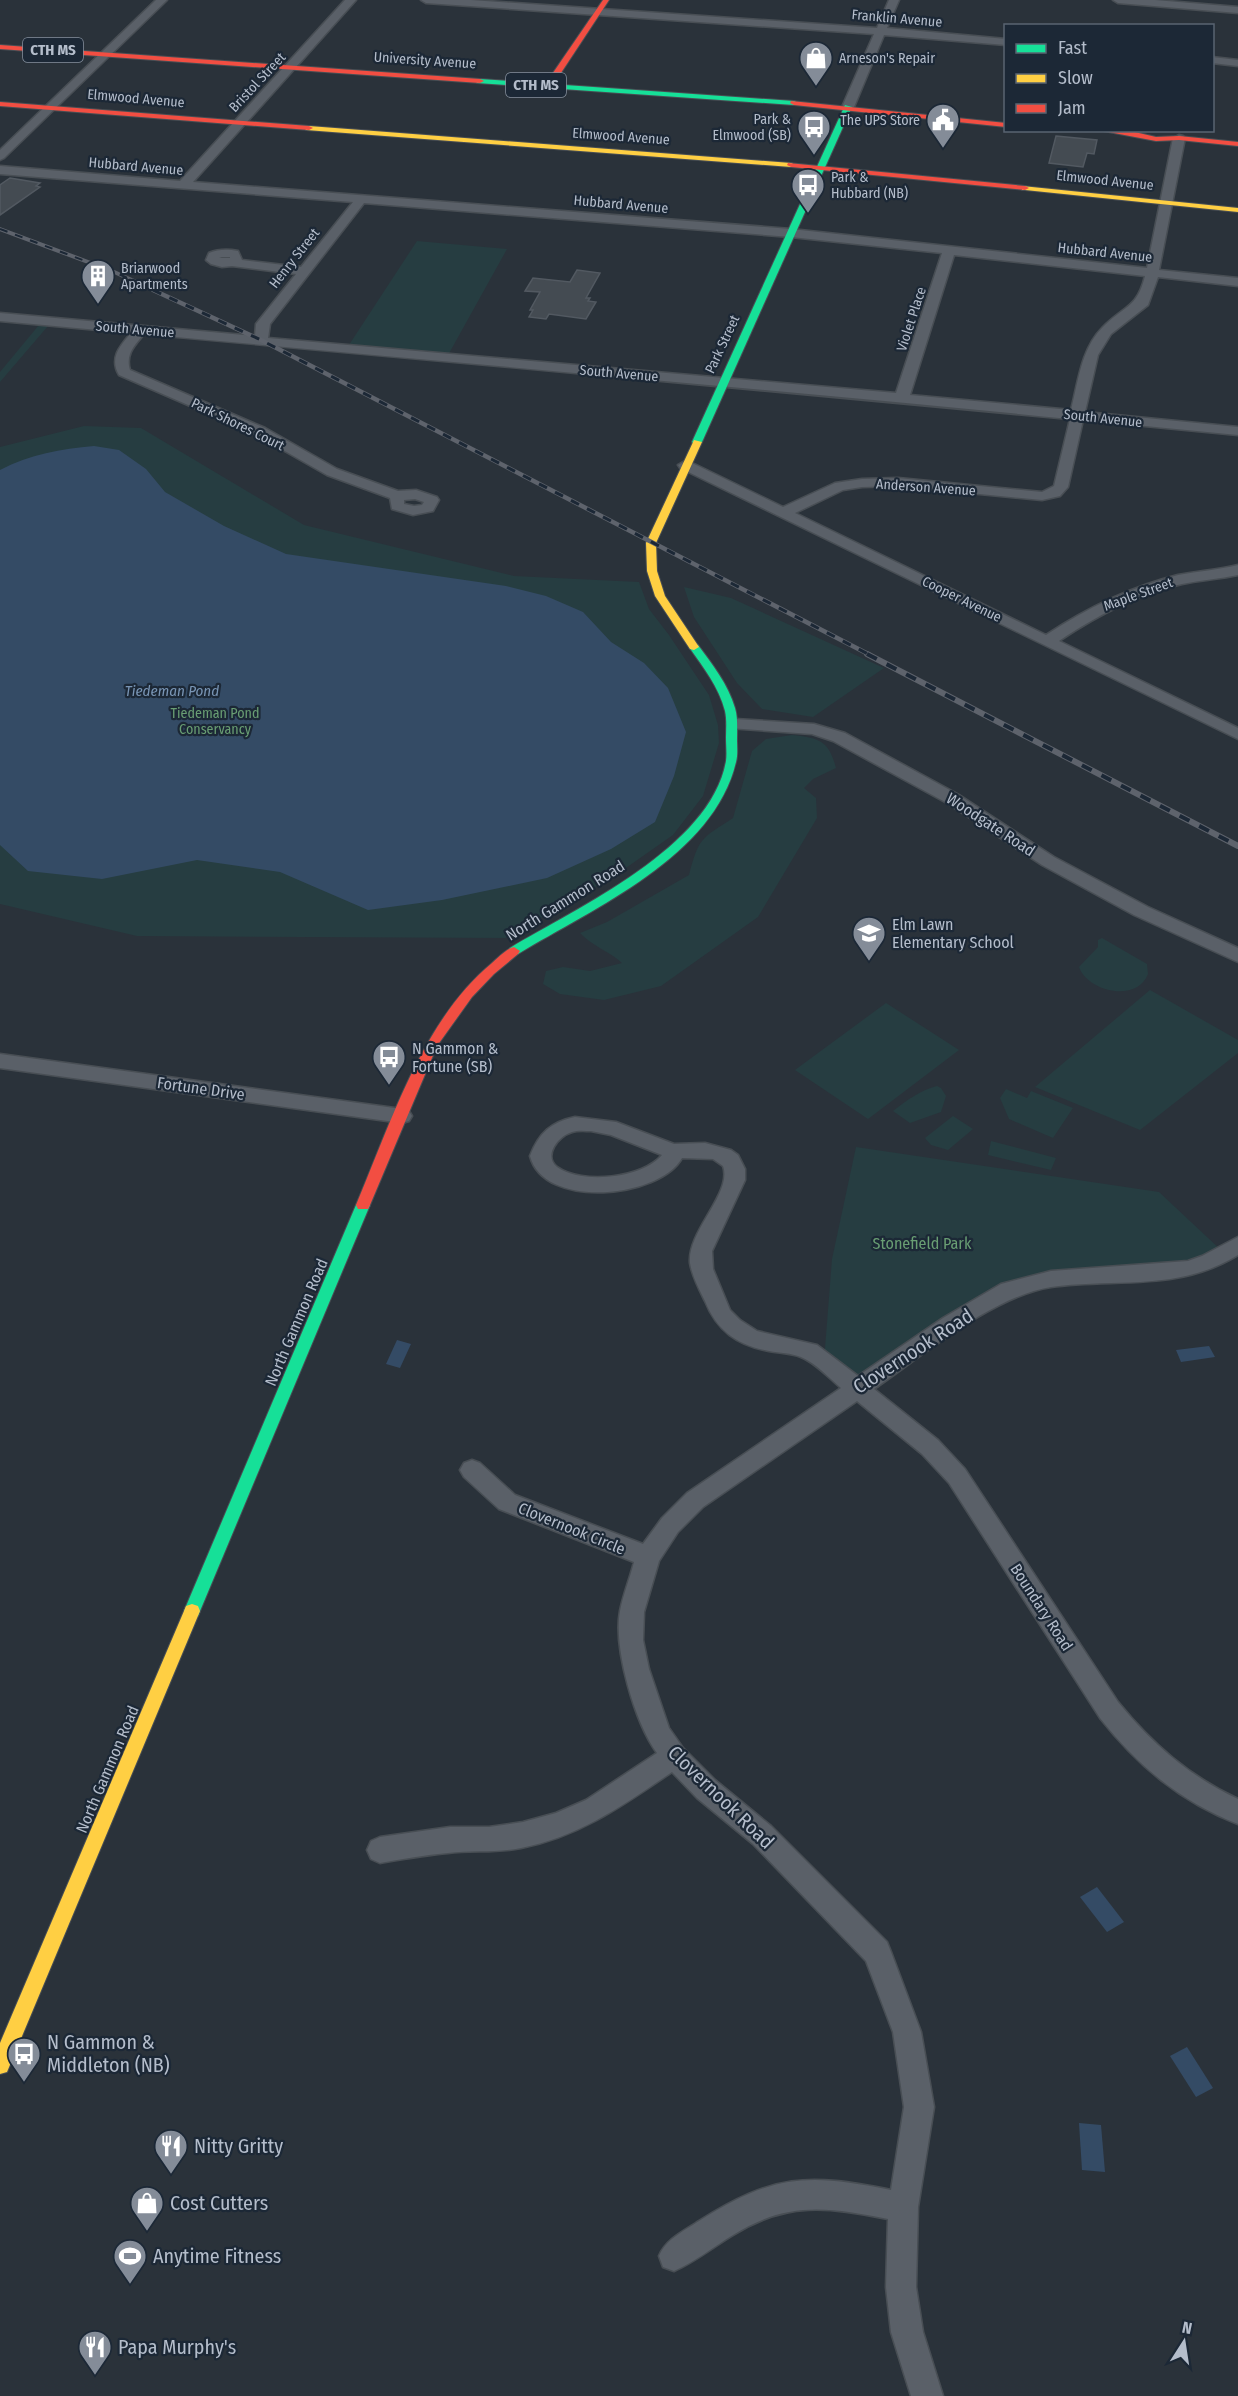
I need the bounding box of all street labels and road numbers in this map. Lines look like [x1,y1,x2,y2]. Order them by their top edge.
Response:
street label: Franklin Avenue [851,6,943,31]
road number: CTH MS [23,38,83,62]
street label: University Avenue [373,48,477,73]
street label: Bristol Street [226,49,290,116]
road number: CTH MS [506,73,566,97]
street label: Elmwood Avenue [87,86,185,111]
street label: Elmwood Avenue [572,125,670,148]
street label: Hubbard Avenue [88,154,184,179]
street label: Elmwood Avenue [1055,167,1154,194]
street label: Hubbard Avenue [573,192,669,217]
street label: Henry Street [266,225,323,292]
street label: Hubbard Avenue [1057,239,1153,266]
street label: Violet Place [893,285,930,354]
street label: Park Street [702,312,744,376]
street label: South Avenue [95,318,175,341]
street label: South Avenue [579,362,659,385]
street label: Park Shores Court [188,395,287,455]
street label: South Avenue [1063,406,1143,431]
street label: Anderson Avenue [876,476,976,499]
street label: Cooper Avenue [919,573,1004,626]
street label: Maple Street [1101,574,1176,615]
street label: Woodgate Road [943,789,1039,860]
street label: North Gammon Road [502,856,628,945]
street label: Fortune Drive [156,1073,246,1104]
street label: North Gammon Road [261,1256,332,1389]
street label: Clovernook Road [848,1303,978,1399]
street label: Clovernook Circle [516,1498,628,1559]
street label: Boundary Road [1006,1560,1077,1654]
street label: North Gammon Road [72,1703,143,1836]
street label: Clovernook Road [663,1740,779,1854]

